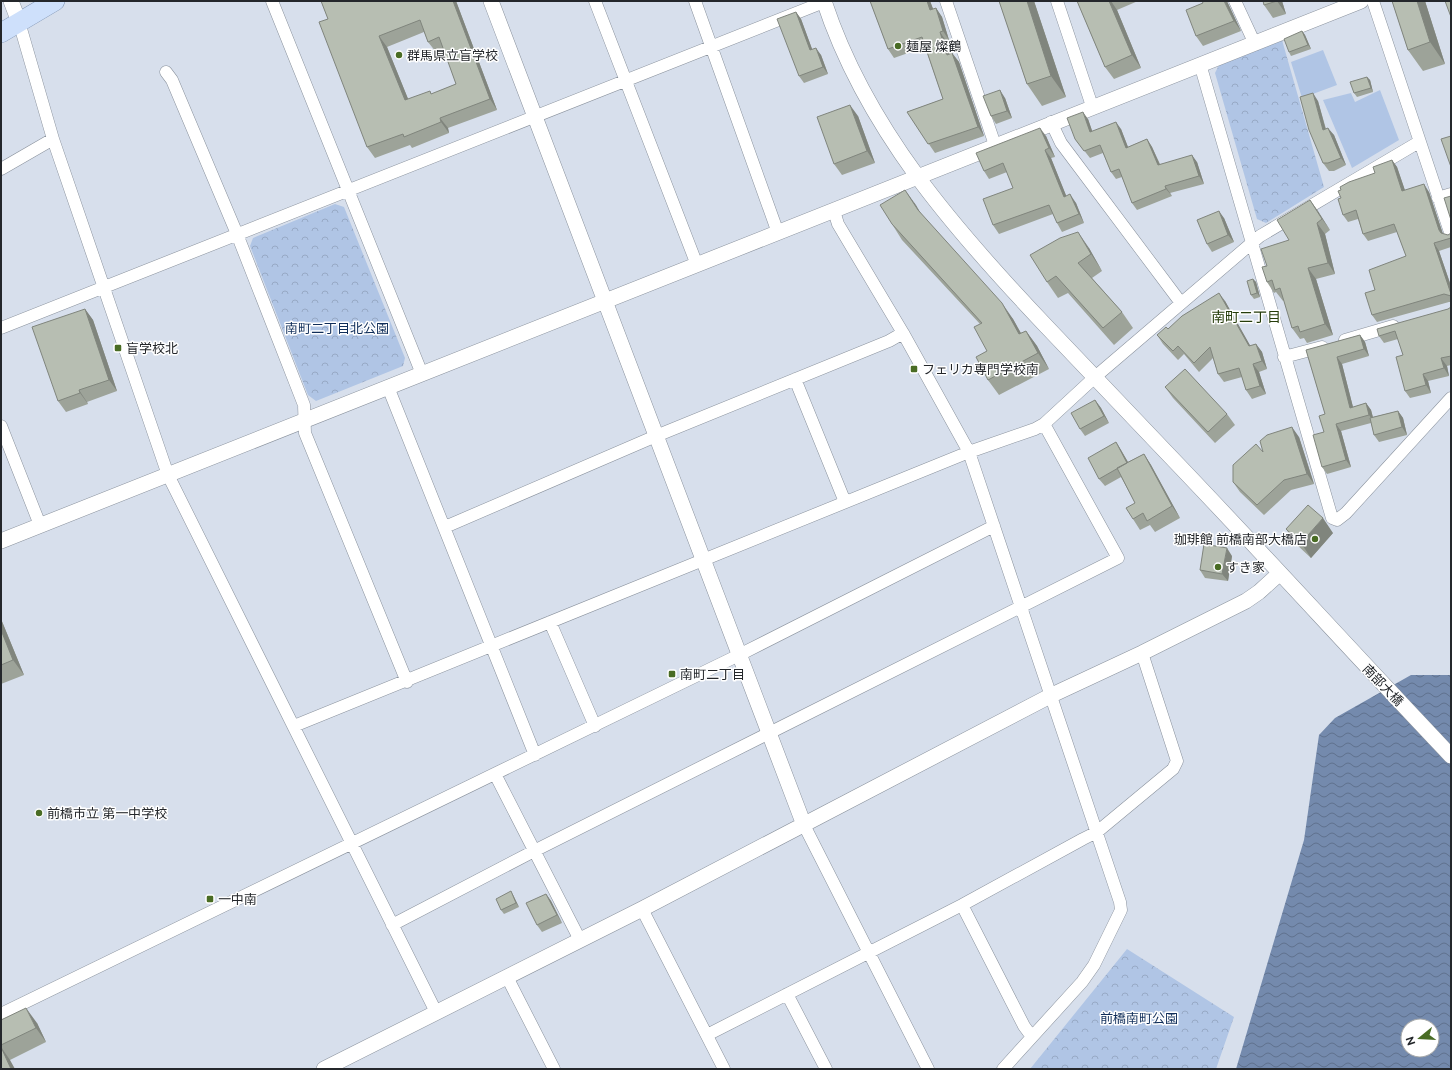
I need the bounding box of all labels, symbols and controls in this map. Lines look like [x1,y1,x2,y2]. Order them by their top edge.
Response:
place label: 麺屋 燦鶴 [906,39,961,54]
marker: 麺屋 燦鶴 [893,41,903,51]
place label: 群馬県立盲学校 [407,48,498,63]
marker: 群馬県立盲学校 [394,50,404,60]
district label: 南町二丁目 [1211,309,1281,325]
park label: 南町二丁目北公園 [285,321,389,336]
place label: 盲学校北 [126,341,178,356]
marker: 盲学校北 [113,343,123,353]
place label: フェリカ専門学校南 [922,362,1039,377]
marker: フェリカ専門学校南 [909,364,919,374]
place label: 珈琲館 前橋南部大橋店 [1174,532,1307,547]
marker: 珈琲館 前橋南部大橋店 [1310,534,1320,544]
place label: すき家 [1226,560,1265,575]
marker: すき家 [1213,562,1223,572]
street label: 南部大橋 [1360,661,1406,709]
place label: 南町二丁目 [680,667,745,682]
marker: 南町二丁目 [667,669,677,679]
place label: 前橋市立 第一中学校 [47,806,167,821]
marker: 前橋市立 第一中学校 [34,808,44,818]
place label: 一中南 [218,892,257,907]
marker: 一中南 [205,894,215,904]
park label: 前橋南町公園 [1100,1011,1178,1026]
north arrow [1400,1018,1440,1058]
text: N [1403,1035,1418,1047]

